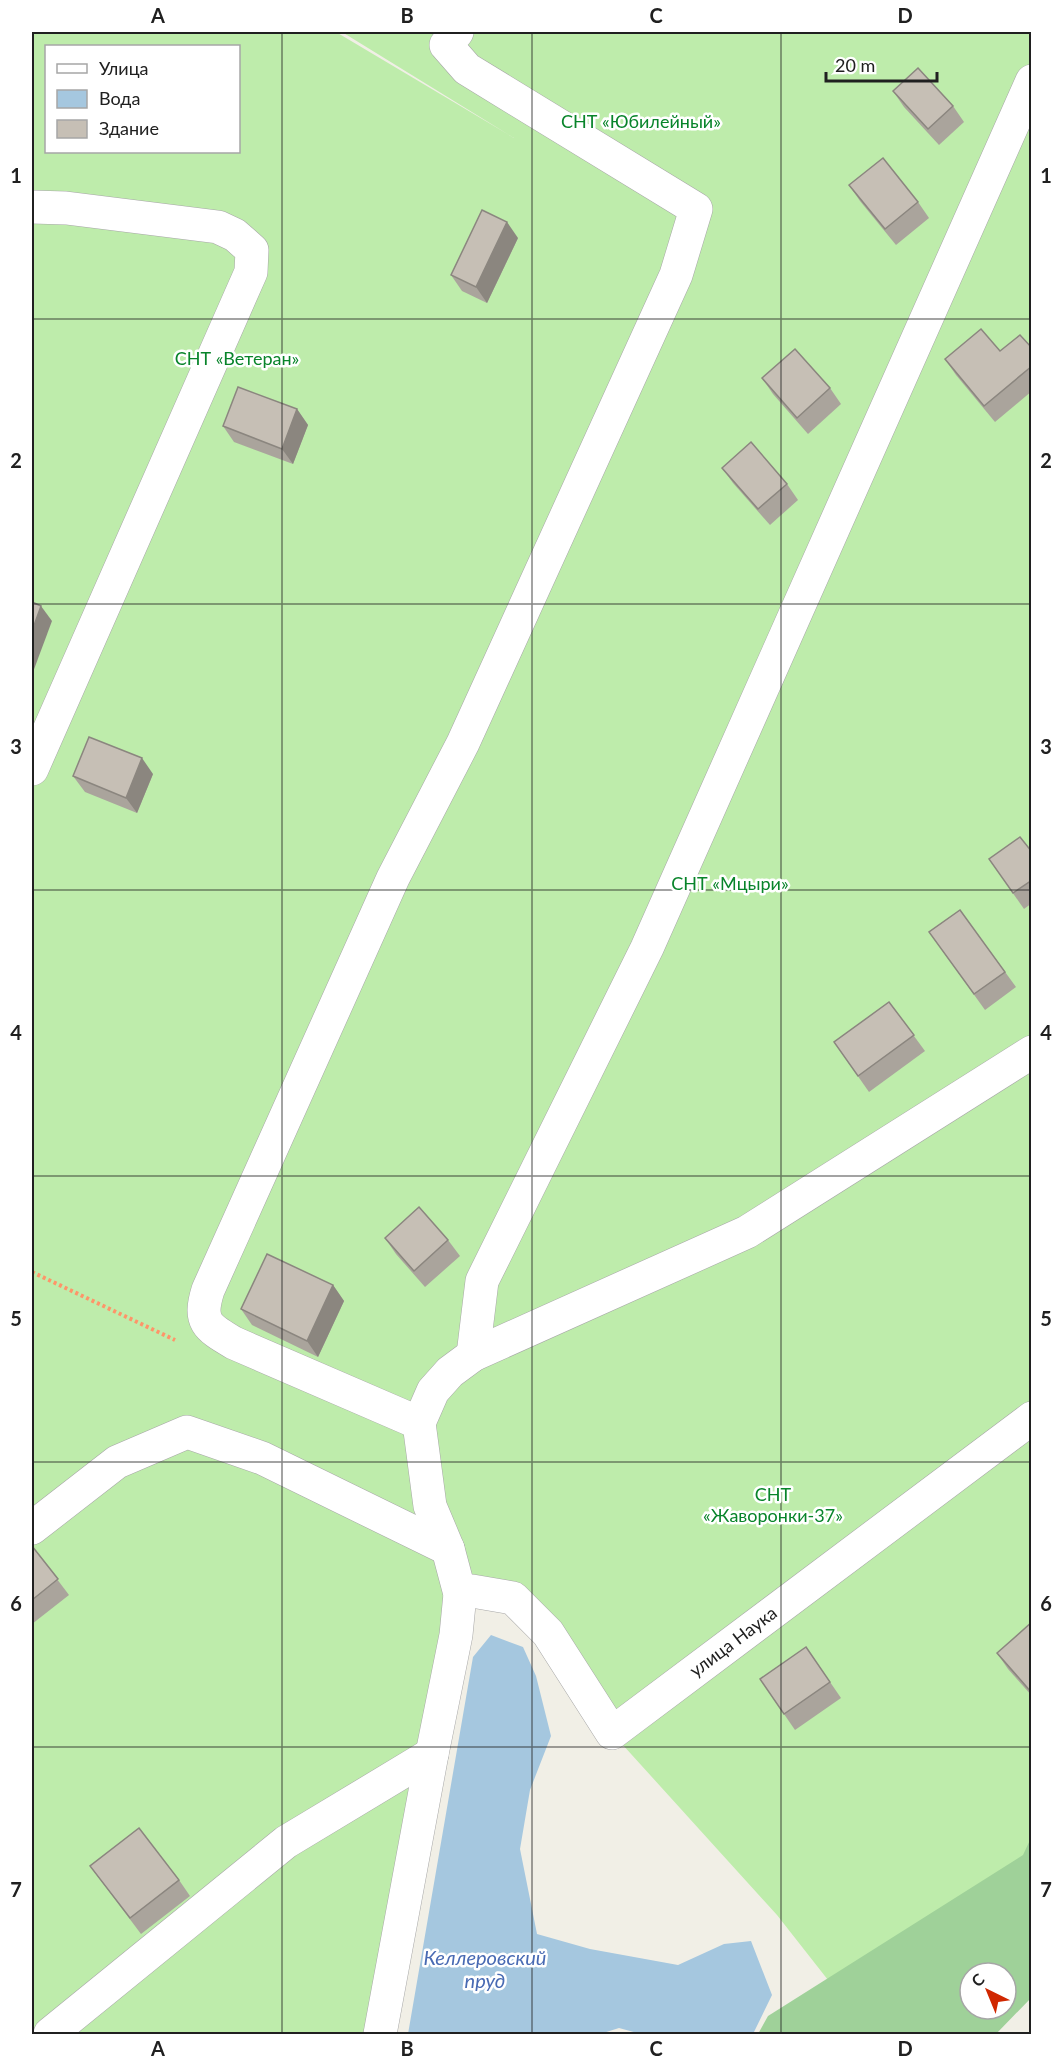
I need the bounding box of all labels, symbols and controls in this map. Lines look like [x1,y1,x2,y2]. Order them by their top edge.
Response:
text: A [150,3,165,27]
text: B [400,3,414,27]
text: C [649,3,663,27]
text: D [897,3,913,27]
legend [45,45,240,153]
scale bar [826,45,937,83]
text: 20 m [835,54,875,76]
text: Улица [99,57,149,79]
text: Вода [99,87,140,109]
park label: СНТ «Юбилейный» [561,110,721,132]
text: Здание [99,117,159,139]
text: 1 [10,163,22,187]
text: 1 [1040,163,1052,187]
park label: СНТ «Ветеран» [175,347,299,369]
text: 2 [10,448,22,472]
text: 2 [1040,448,1052,472]
text: 3 [10,734,22,758]
text: 3 [1040,734,1052,758]
park label: СНТ «Мцыри» [671,872,789,894]
text: 4 [10,1020,22,1044]
text: 4 [1040,1020,1052,1044]
text: 5 [10,1306,22,1330]
text: 5 [1040,1306,1052,1330]
park label: СНТ «Жаворонки-37» [703,1483,843,1526]
text: 6 [10,1591,22,1615]
text: 6 [1040,1591,1052,1615]
street label: улица Наука [685,1601,781,1681]
text: 7 [10,1877,22,1901]
text: 7 [1040,1877,1052,1901]
water label: Келлеровский пруд [424,1945,546,1992]
north arrow [958,1961,1018,2021]
text: С [967,1969,988,1990]
text: A [150,2036,165,2060]
text: B [400,2036,414,2060]
text: C [649,2036,663,2060]
text: D [897,2036,913,2060]

